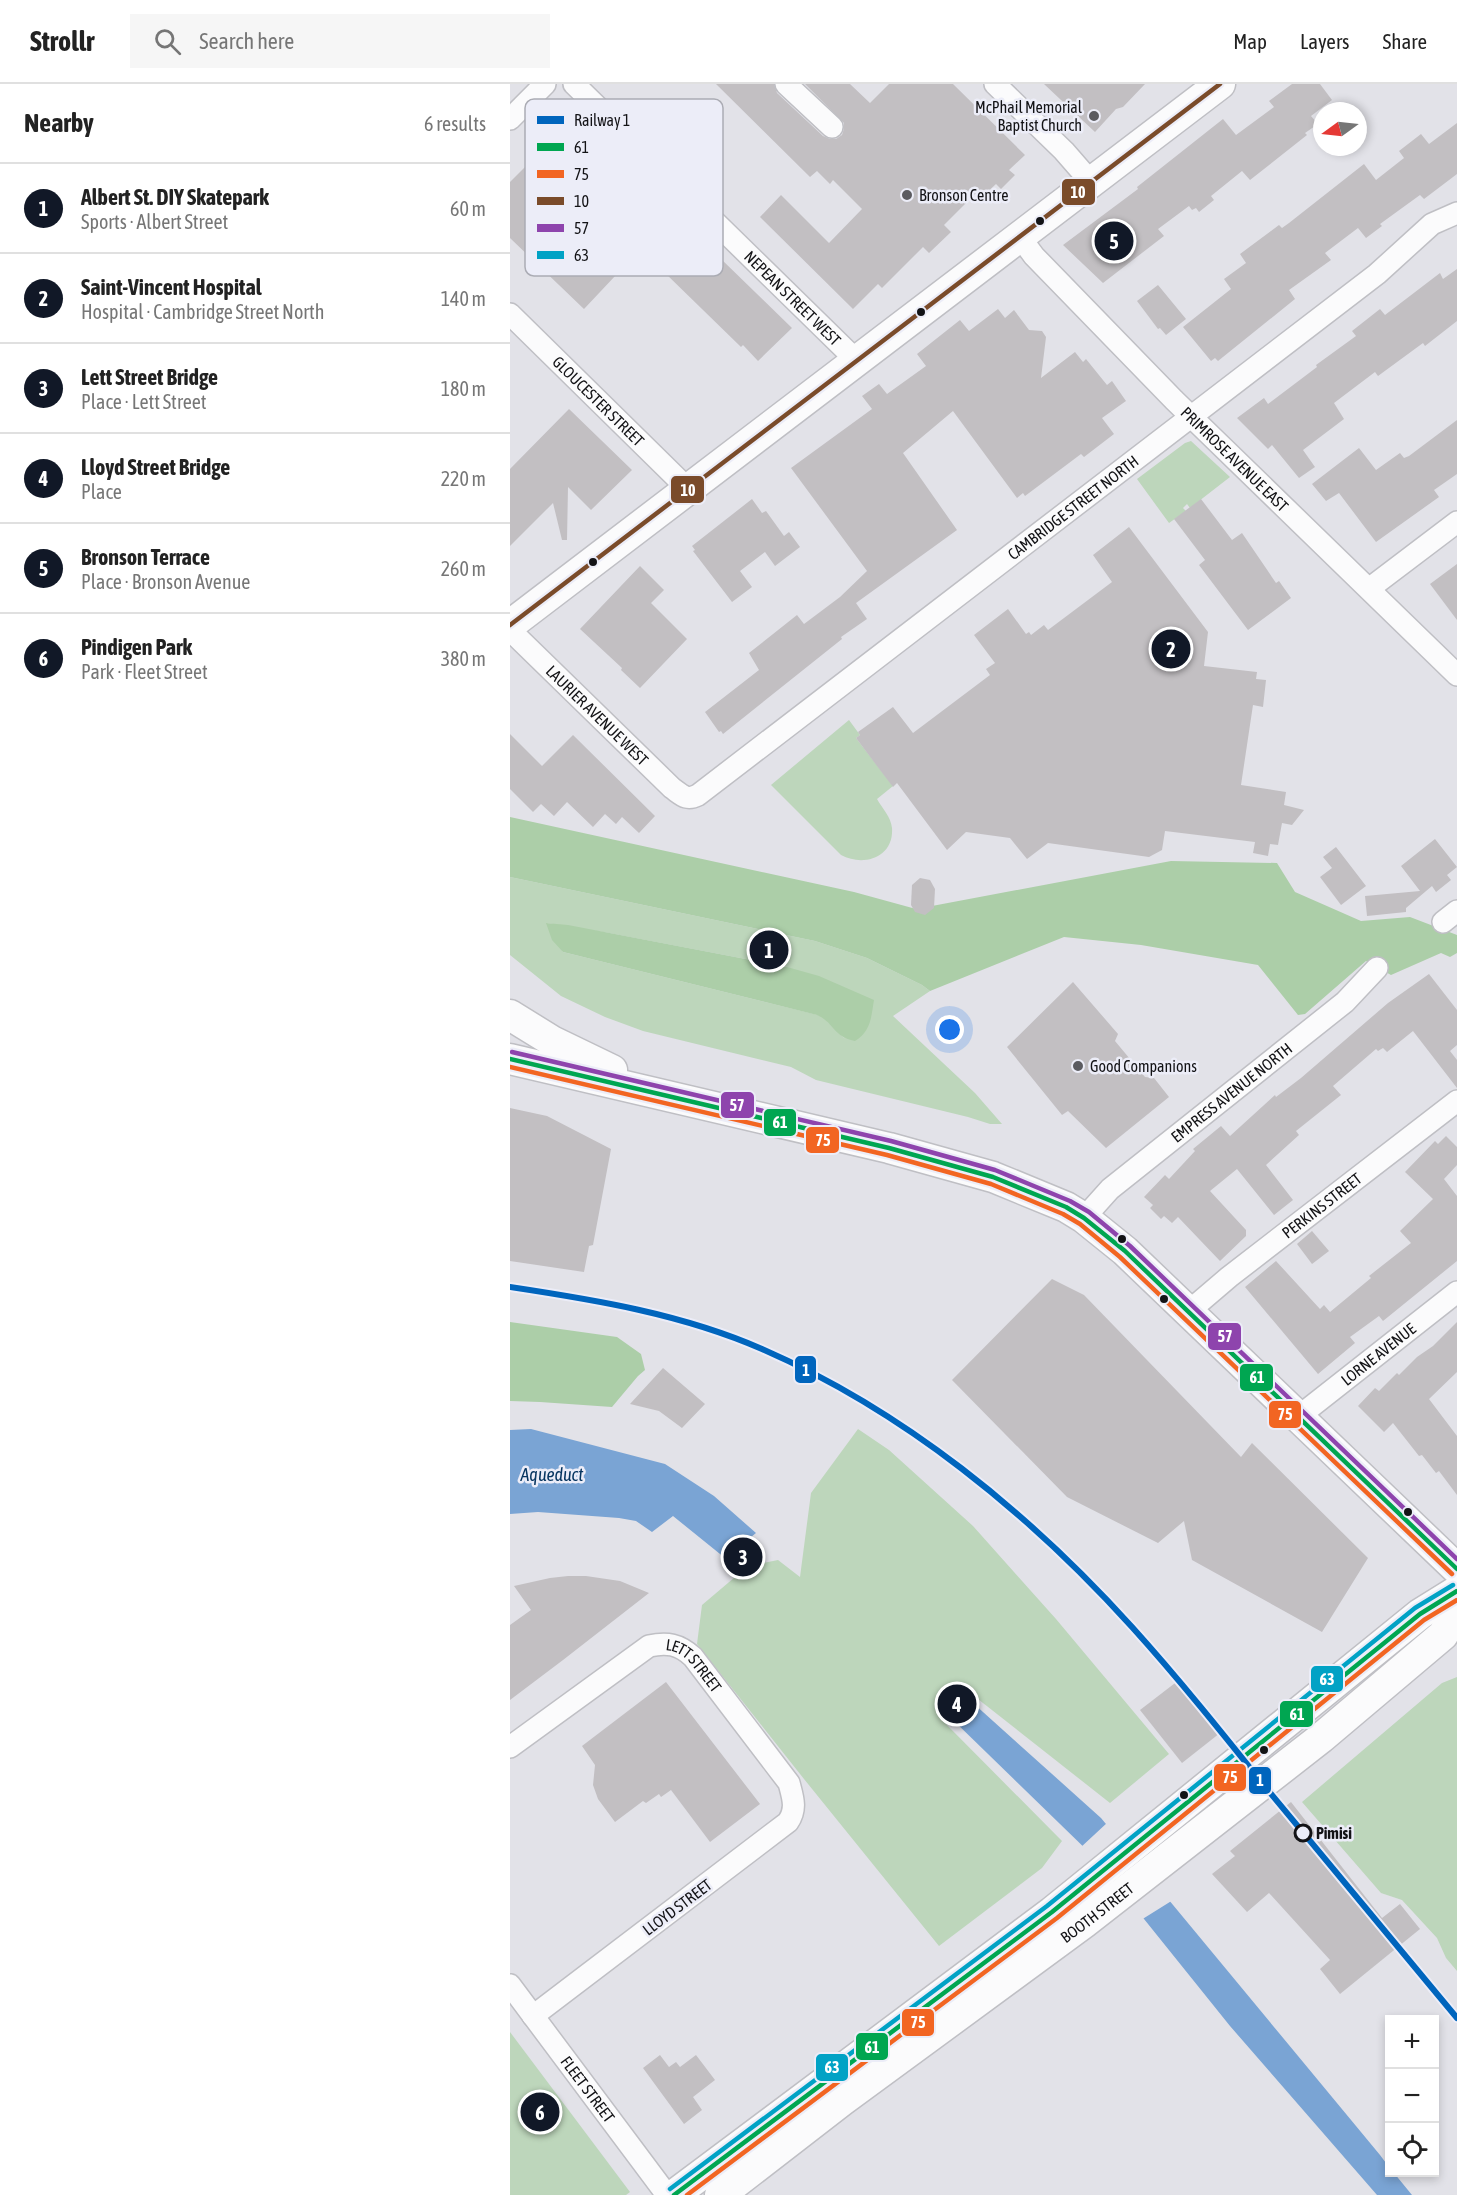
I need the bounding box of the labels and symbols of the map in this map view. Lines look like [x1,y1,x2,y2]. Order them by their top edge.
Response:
place label: McPhail Memorial Baptist Church [975,98,1083,135]
legend [525,99,723,276]
north arrow [1313,102,1367,156]
marker: McPhail Memorial Baptist Church [1087,109,1101,123]
text: Railway 1 [574,111,630,130]
text: 61 [574,138,589,156]
text: 75 [574,165,589,183]
line badge: 10 [1061,178,1096,206]
text: 10 [1070,183,1086,201]
place label: Bronson Centre [919,186,1009,204]
marker: Bronson Centre [900,188,914,202]
text: 10 [574,192,589,210]
unlabelled marker [1034,215,1046,227]
pin: 5 [1094,218,1134,264]
text: 57 [574,219,589,237]
text: 63 [574,246,589,264]
street label: NEPEAN STREET WEST [741,247,844,349]
unlabelled marker [915,306,927,318]
street label: GLOUCESTER STREET [549,352,648,450]
street label: PRIMROSE AVENUE EAST [1177,403,1292,515]
street label: CAMBRIDGE STREET NORTH [1004,452,1142,563]
line badge: 10 [670,475,705,504]
text: 10 [680,481,696,499]
unlabelled marker [587,556,599,568]
pin: 2 [1152,626,1190,672]
street label: LAURIER AVENUE WEST [543,662,652,769]
pin: 1 [750,928,788,972]
your location [935,1015,964,1044]
street label: EMPRESS AVENUE NORTH [1167,1039,1295,1146]
place label: Good Companions [1090,1057,1197,1076]
marker: Good Companions [1071,1059,1085,1073]
line badge: 57 [720,1091,755,1119]
text: 57 [729,1096,745,1114]
line badge: 61 [763,1108,797,1137]
text: 61 [772,1113,788,1131]
line badge: 75 [805,1126,840,1154]
text: 75 [815,1131,831,1149]
street label: PERKINS STREET [1278,1169,1365,1242]
unlabelled marker [1116,1233,1128,1245]
unlabelled marker [1158,1293,1170,1305]
street label: LORNE AVENUE [1337,1319,1419,1389]
line badge: 57 [1207,1322,1242,1351]
text: 57 [1217,1327,1233,1345]
line badge: 1 [794,1355,817,1384]
text: 1 [802,1361,810,1379]
line badge: 61 [1239,1363,1274,1392]
text: 61 [1249,1368,1265,1386]
line badge: 75 [1268,1400,1302,1429]
text: 75 [1277,1405,1293,1423]
water label: Aqueduct [520,1464,584,1485]
unlabelled marker [1402,1506,1414,1518]
pin: 3 [724,1534,762,1580]
street label: LETT STREET [665,1635,725,1695]
line badge: 63 [1310,1665,1344,1693]
text: 63 [1319,1670,1335,1688]
pin: 4 [938,1682,976,1726]
line badge: 61 [1279,1700,1314,1728]
text: 61 [1289,1705,1305,1723]
unlabelled marker [1258,1744,1270,1756]
line badge: 75 [1213,1763,1247,1792]
line badge: 1 [1248,1766,1272,1795]
text: 75 [1222,1768,1238,1786]
text: 1 [1256,1771,1264,1789]
unlabelled marker [1178,1789,1190,1801]
marker: Pimisi [1294,1824,1312,1842]
place label: Pimisi [1316,1824,1352,1842]
street label: LLOYD STREET [639,1875,715,1939]
street label: BOOTH STREET [1057,1879,1137,1946]
line badge: 75 [901,2008,935,2037]
text: 75 [910,2013,926,2031]
line badge: 61 [855,2032,889,2061]
text: 61 [864,2038,880,2056]
street label: FLEET STREET [557,2052,618,2126]
line badge: 63 [815,2053,849,2082]
text: 63 [824,2058,840,2076]
pin: 6 [520,2090,560,2134]

